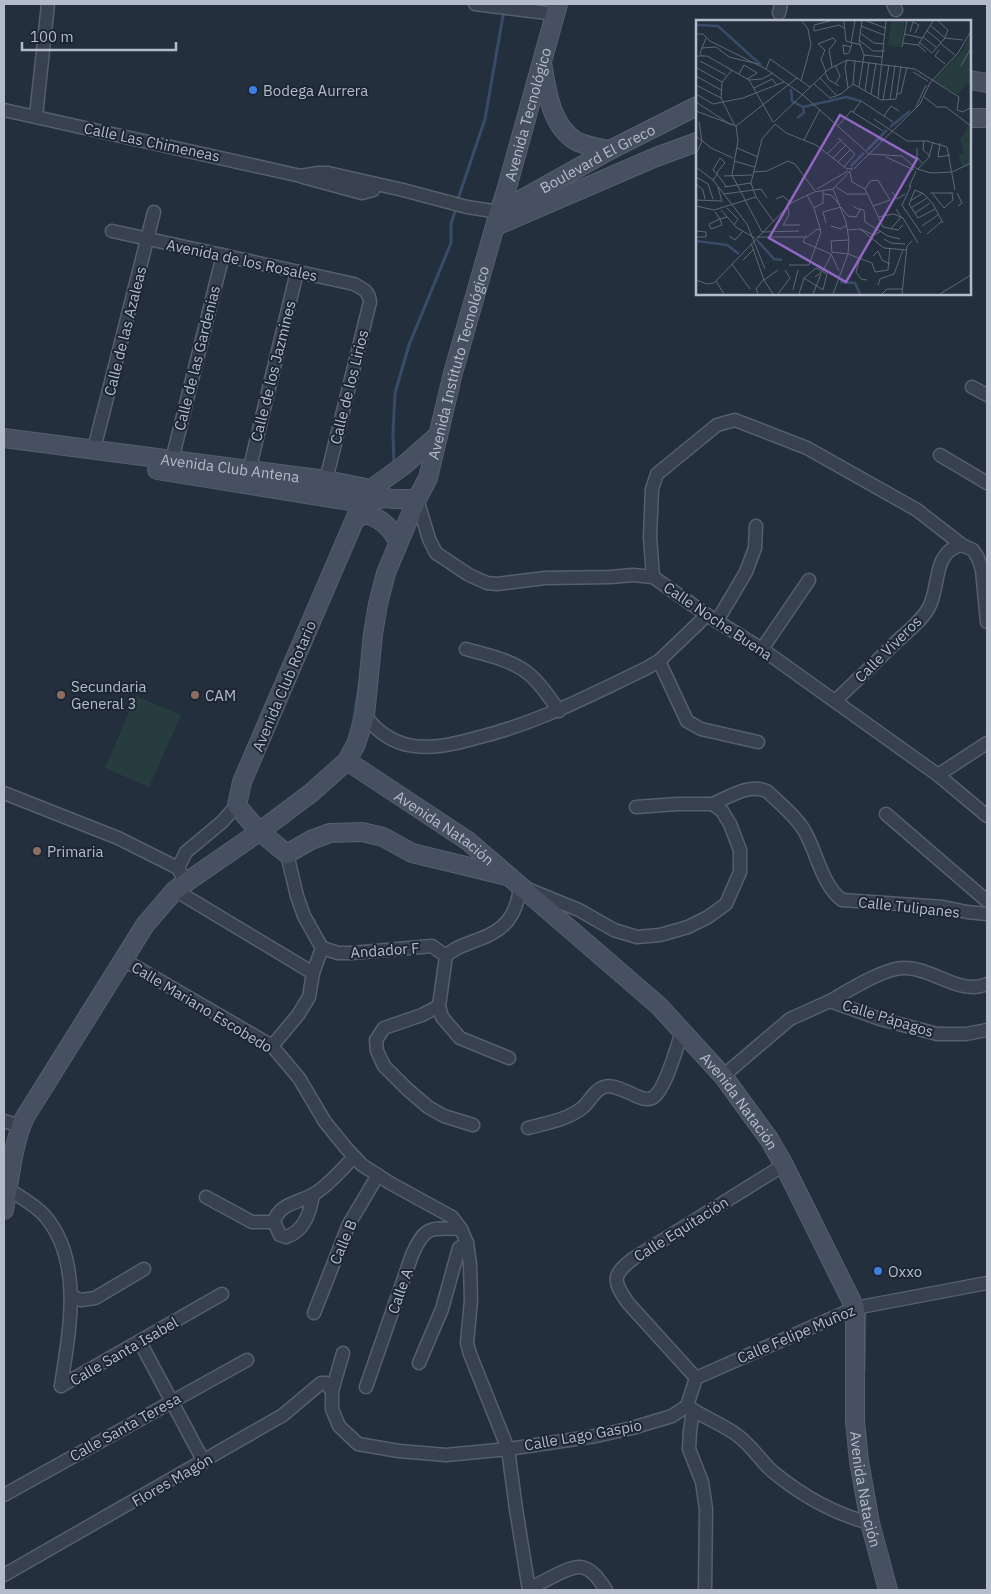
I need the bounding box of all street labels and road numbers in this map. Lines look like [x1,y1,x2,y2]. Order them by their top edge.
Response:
street label: Avenida Tecnológico [500,45,555,183]
street label: Calle Las Chimeneas [82,118,222,166]
street label: Boulevard El Greco [536,119,658,197]
street label: Avenida de los Rosales [165,235,319,285]
street label: Calle de las Azaleas [100,264,150,398]
street label: Avenida Instituto Tecnológico [423,264,493,461]
street label: Calle de las Gardenias [170,283,224,433]
street label: Calle de los Jazmines [246,299,300,443]
street label: Calle de los Lirios [326,328,372,446]
street label: Avenida Club Antena [160,449,301,486]
street label: Calle Noche Buena [660,578,776,664]
street label: Calle Viveros [851,612,925,686]
street label: Avenida Club Rotario [248,618,320,754]
street label: Avenida Natación [391,786,498,869]
street label: Calle Tulipanes [857,892,961,922]
street label: Andador F [350,938,420,962]
street label: Calle Mariano Escobedo [128,957,276,1057]
street label: Calle Pápagos [840,995,936,1041]
street label: Avenida Natación [696,1048,782,1153]
street label: Calle Equitación [630,1192,732,1266]
street label: Calle B [325,1217,361,1267]
street label: Calle A [383,1265,417,1316]
street label: Calle Felipe Muñoz [734,1301,858,1367]
street label: Calle Santa Isabel [67,1312,181,1390]
street label: Calle Santa Teresa [66,1389,184,1465]
street label: Calle Lago Gaspio [523,1415,643,1455]
street label: Avenida Natación [847,1430,886,1549]
street label: Flores Magón [128,1449,216,1511]

